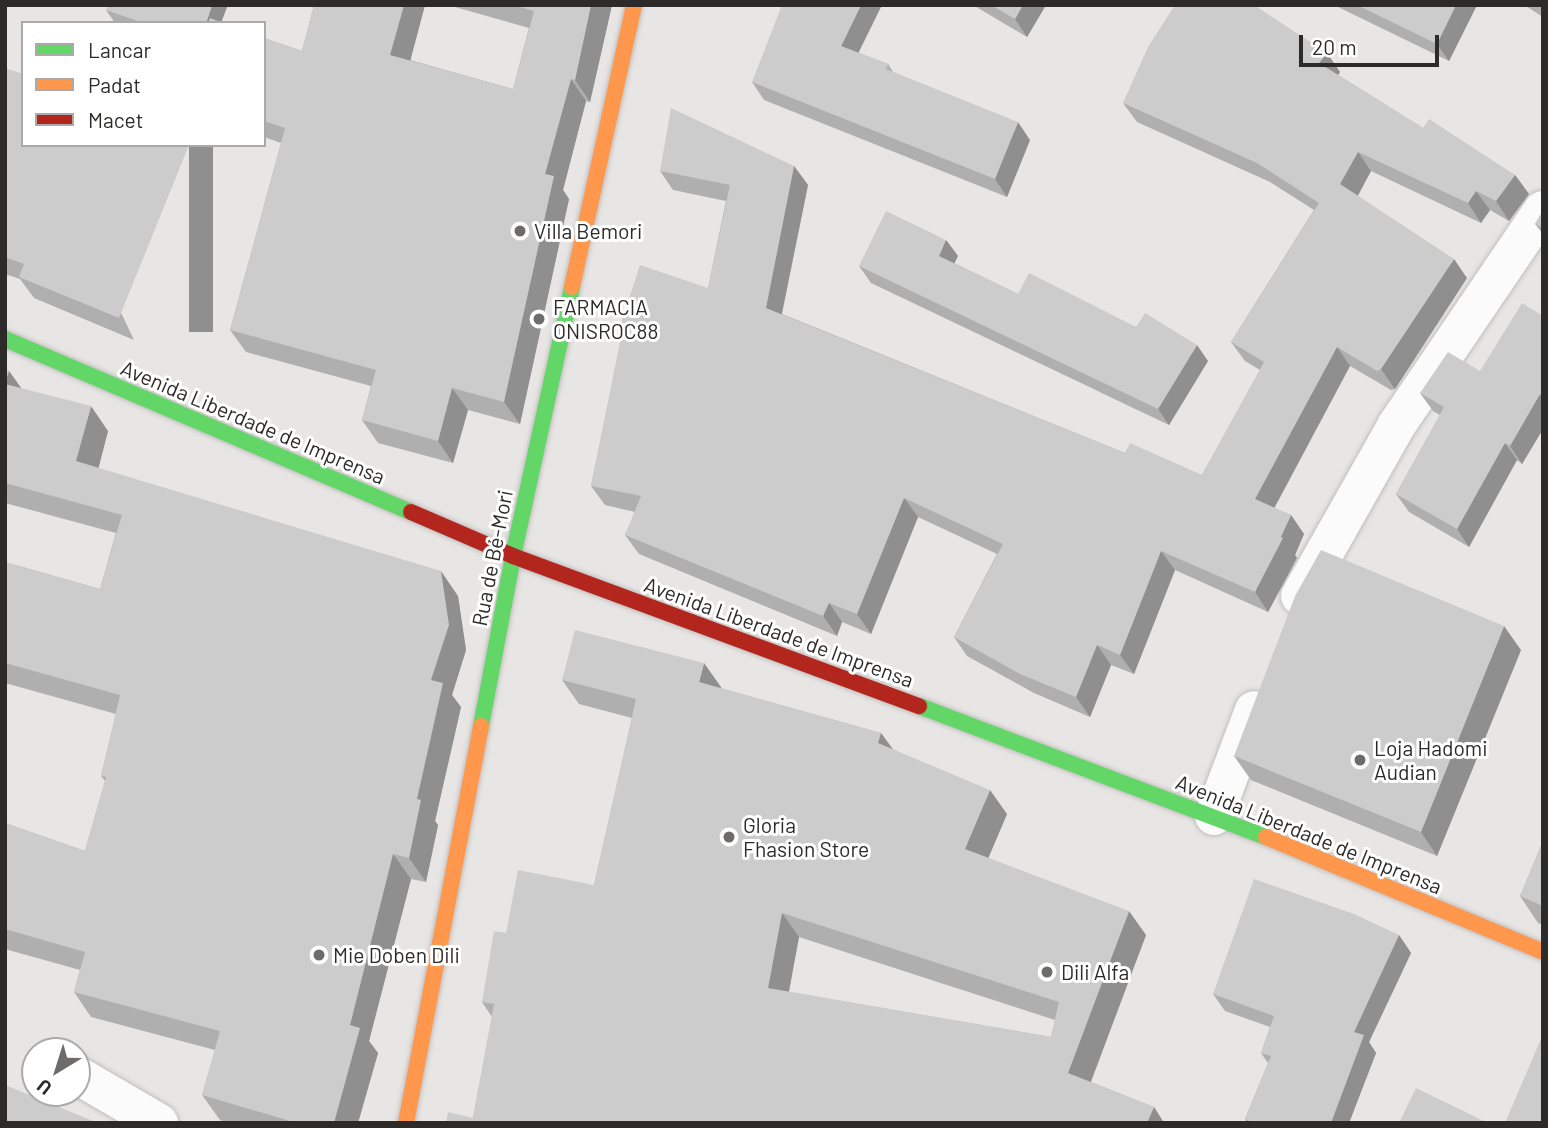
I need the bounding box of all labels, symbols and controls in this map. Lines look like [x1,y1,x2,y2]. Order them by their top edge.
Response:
legend [21,21,266,147]
scale bar [1303,21,1443,65]
text: 20 m [1312,34,1357,59]
text: Lancar [88,37,151,62]
text: Padat [88,72,141,97]
text: Macet [88,107,143,132]
place label: Villa Bemori [534,218,642,244]
marker: Villa Bemori [512,223,528,239]
place label: FARMACIA ONISROC88 [553,294,659,344]
marker: FARMACIA ONISROC88 [531,311,547,327]
street label: Avenida Liberdade de Imprensa [117,355,389,489]
street label: Rua de Bé-Mori [466,488,518,628]
street label: Avenida Liberdade de Imprensa [641,571,917,693]
place label: Loja Hadomi Audian [1374,735,1488,785]
marker: Loja Hadomi Audian [1352,752,1368,768]
street label: Avenida Liberdade de Imprensa [1172,769,1446,899]
place label: Gloria Fhasion Store [743,812,869,862]
marker: Gloria Fhasion Store [721,829,737,845]
place label: Mie Doben Dili [333,942,460,968]
marker: Mie Doben Dili [311,947,327,963]
place label: Dili Alfa [1061,959,1129,985]
marker: Dili Alfa [1039,964,1055,980]
north arrow [21,1037,91,1107]
text: U [32,1075,56,1100]

